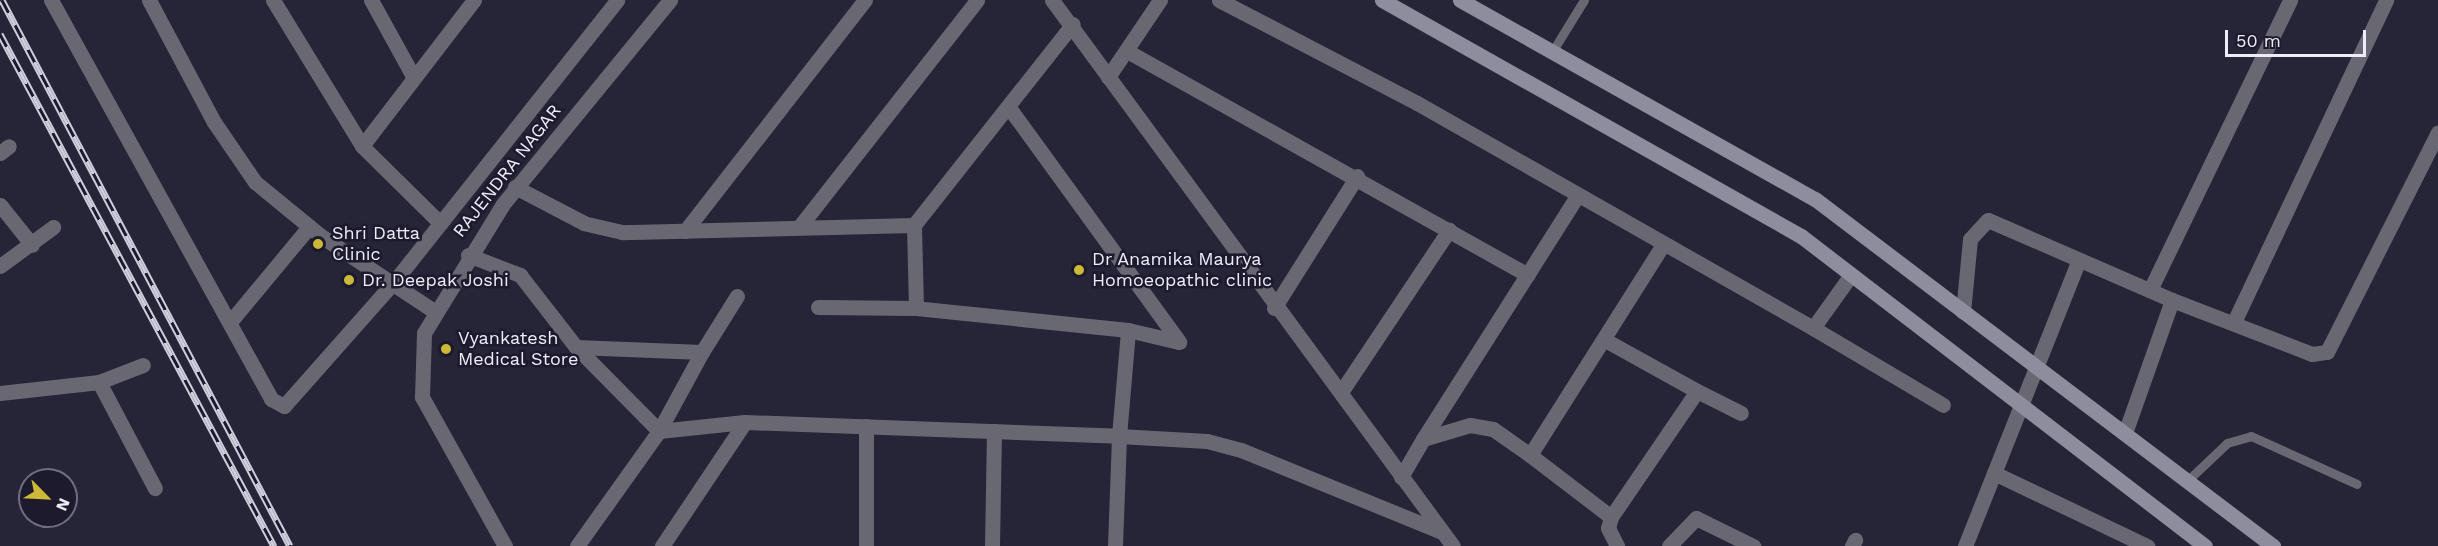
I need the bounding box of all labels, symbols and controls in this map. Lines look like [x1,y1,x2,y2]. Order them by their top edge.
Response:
scale bar [2228,18,2369,56]
text: 50 m [2236,30,2281,51]
street label: RAJENDRA NAGAR [448,100,566,242]
place label: Shri Datta Clinic [332,223,420,266]
marker: Shri Datta Clinic [309,235,327,253]
place label: Dr Anamika Maurya Homoeopathic clinic [1092,249,1272,292]
marker: Dr Anamika Maurya Homoeopathic clinic [1070,261,1088,279]
place label: Dr. Deepak Joshi [362,269,510,291]
marker: Dr. Deepak Joshi [340,271,358,289]
place label: Vyankatesh Medical Store [458,328,579,370]
marker: Vyankatesh Medical Store [439,342,453,356]
north arrow [18,468,78,528]
text: N [52,495,74,514]

